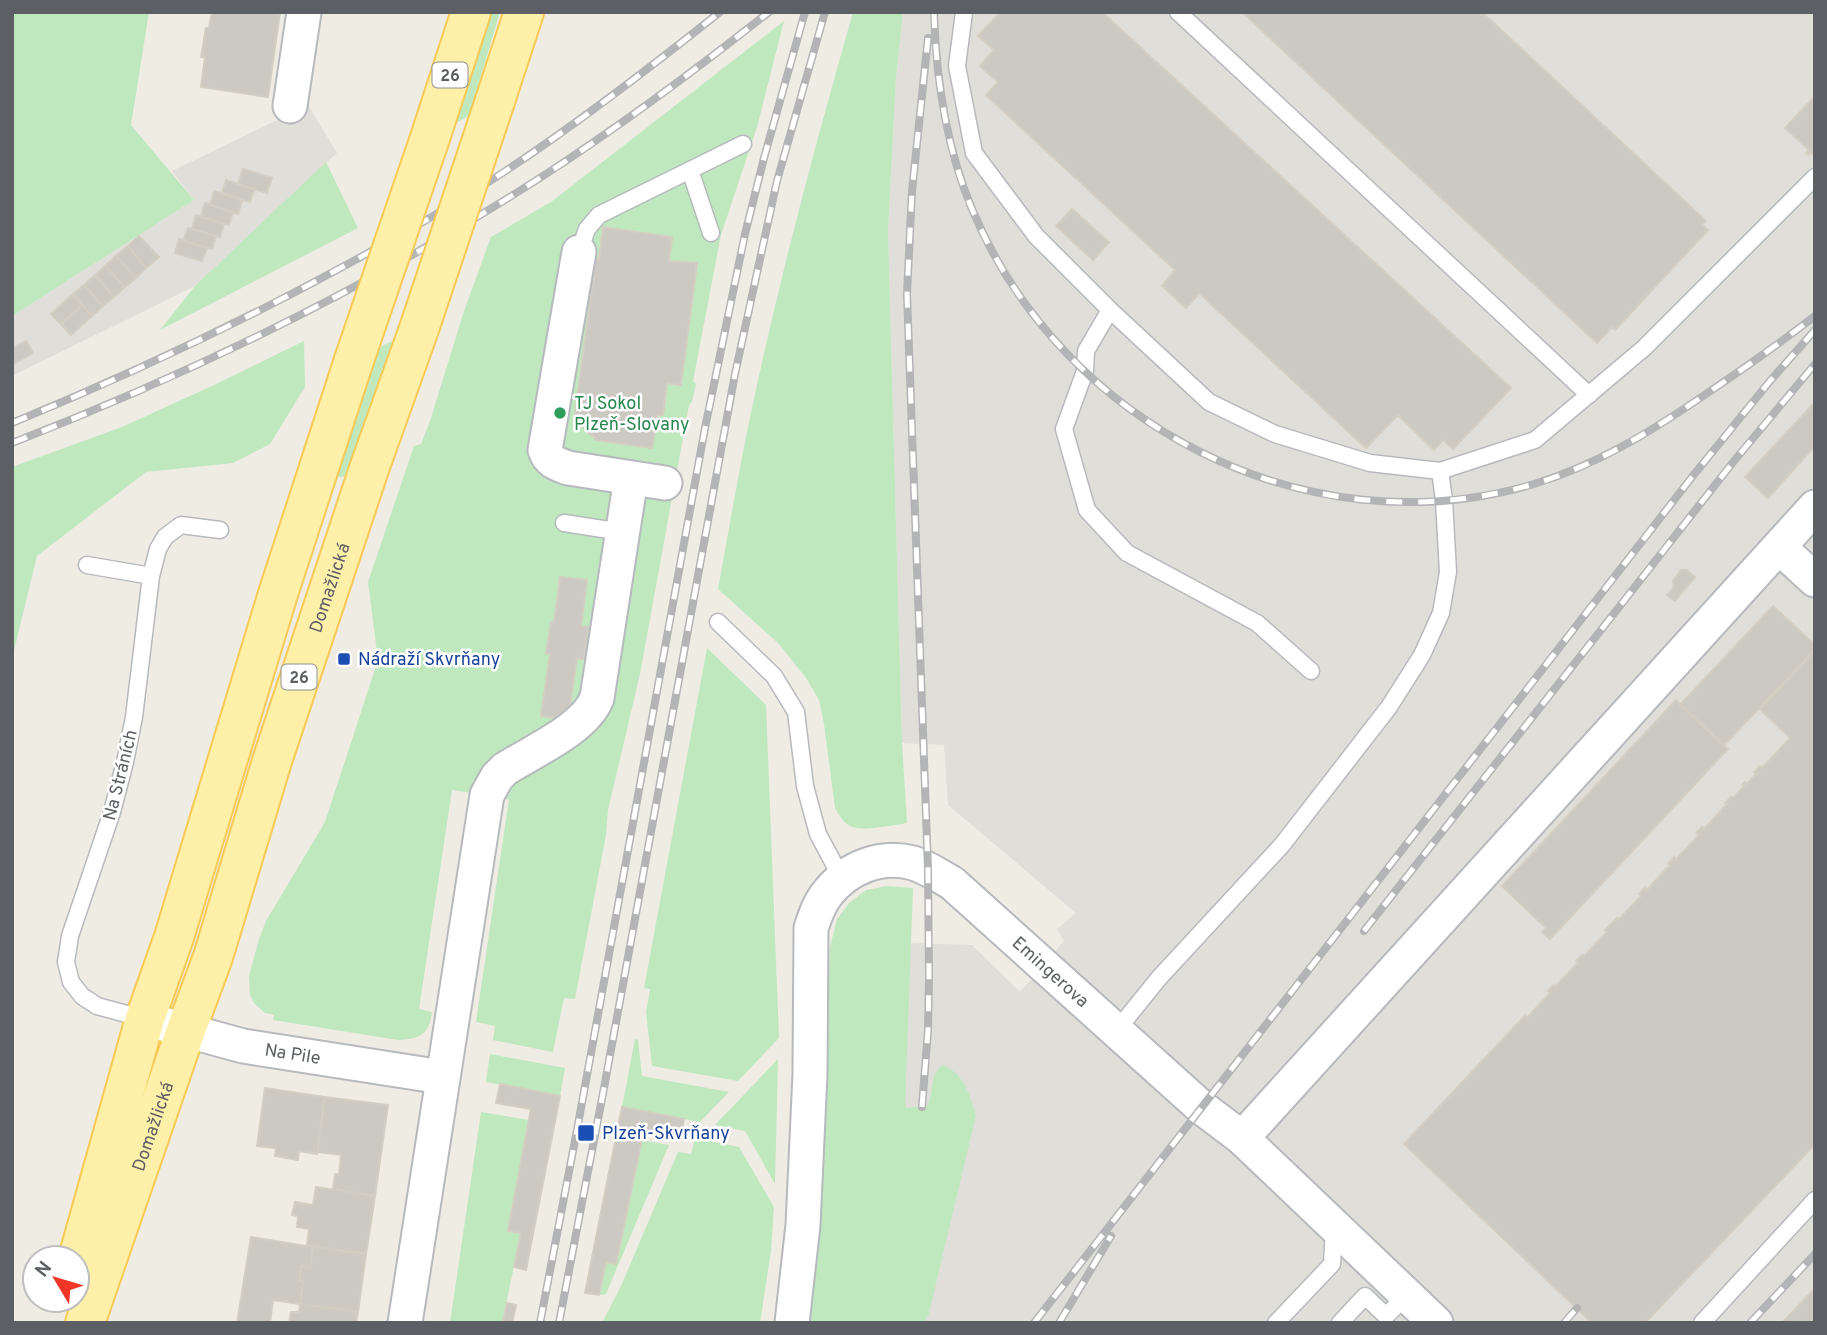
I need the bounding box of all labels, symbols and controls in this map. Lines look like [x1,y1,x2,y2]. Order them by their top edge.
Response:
road number: 26 [433,62,468,88]
place label: TJ Sokol Plzeň-Slovany [574,393,690,437]
marker: TJ Sokol Plzeň-Slovany [552,405,568,421]
street label: Domažlická [305,540,357,636]
place label: Nádraží Skvrňany [358,649,500,672]
marker: Nádraží Skvrňany [336,651,352,667]
road number: 26 [282,664,316,690]
street label: Na Stráních [99,728,144,823]
street label: Emingerova [1006,932,1093,1013]
street label: Na Pile [263,1040,322,1071]
street label: Domažlická [128,1079,180,1175]
marker: Plzeň-Skvrňany [576,1123,596,1143]
place label: Plzeň-Skvrňany [602,1123,730,1146]
north arrow [21,1244,91,1314]
text: N [31,1257,58,1283]

